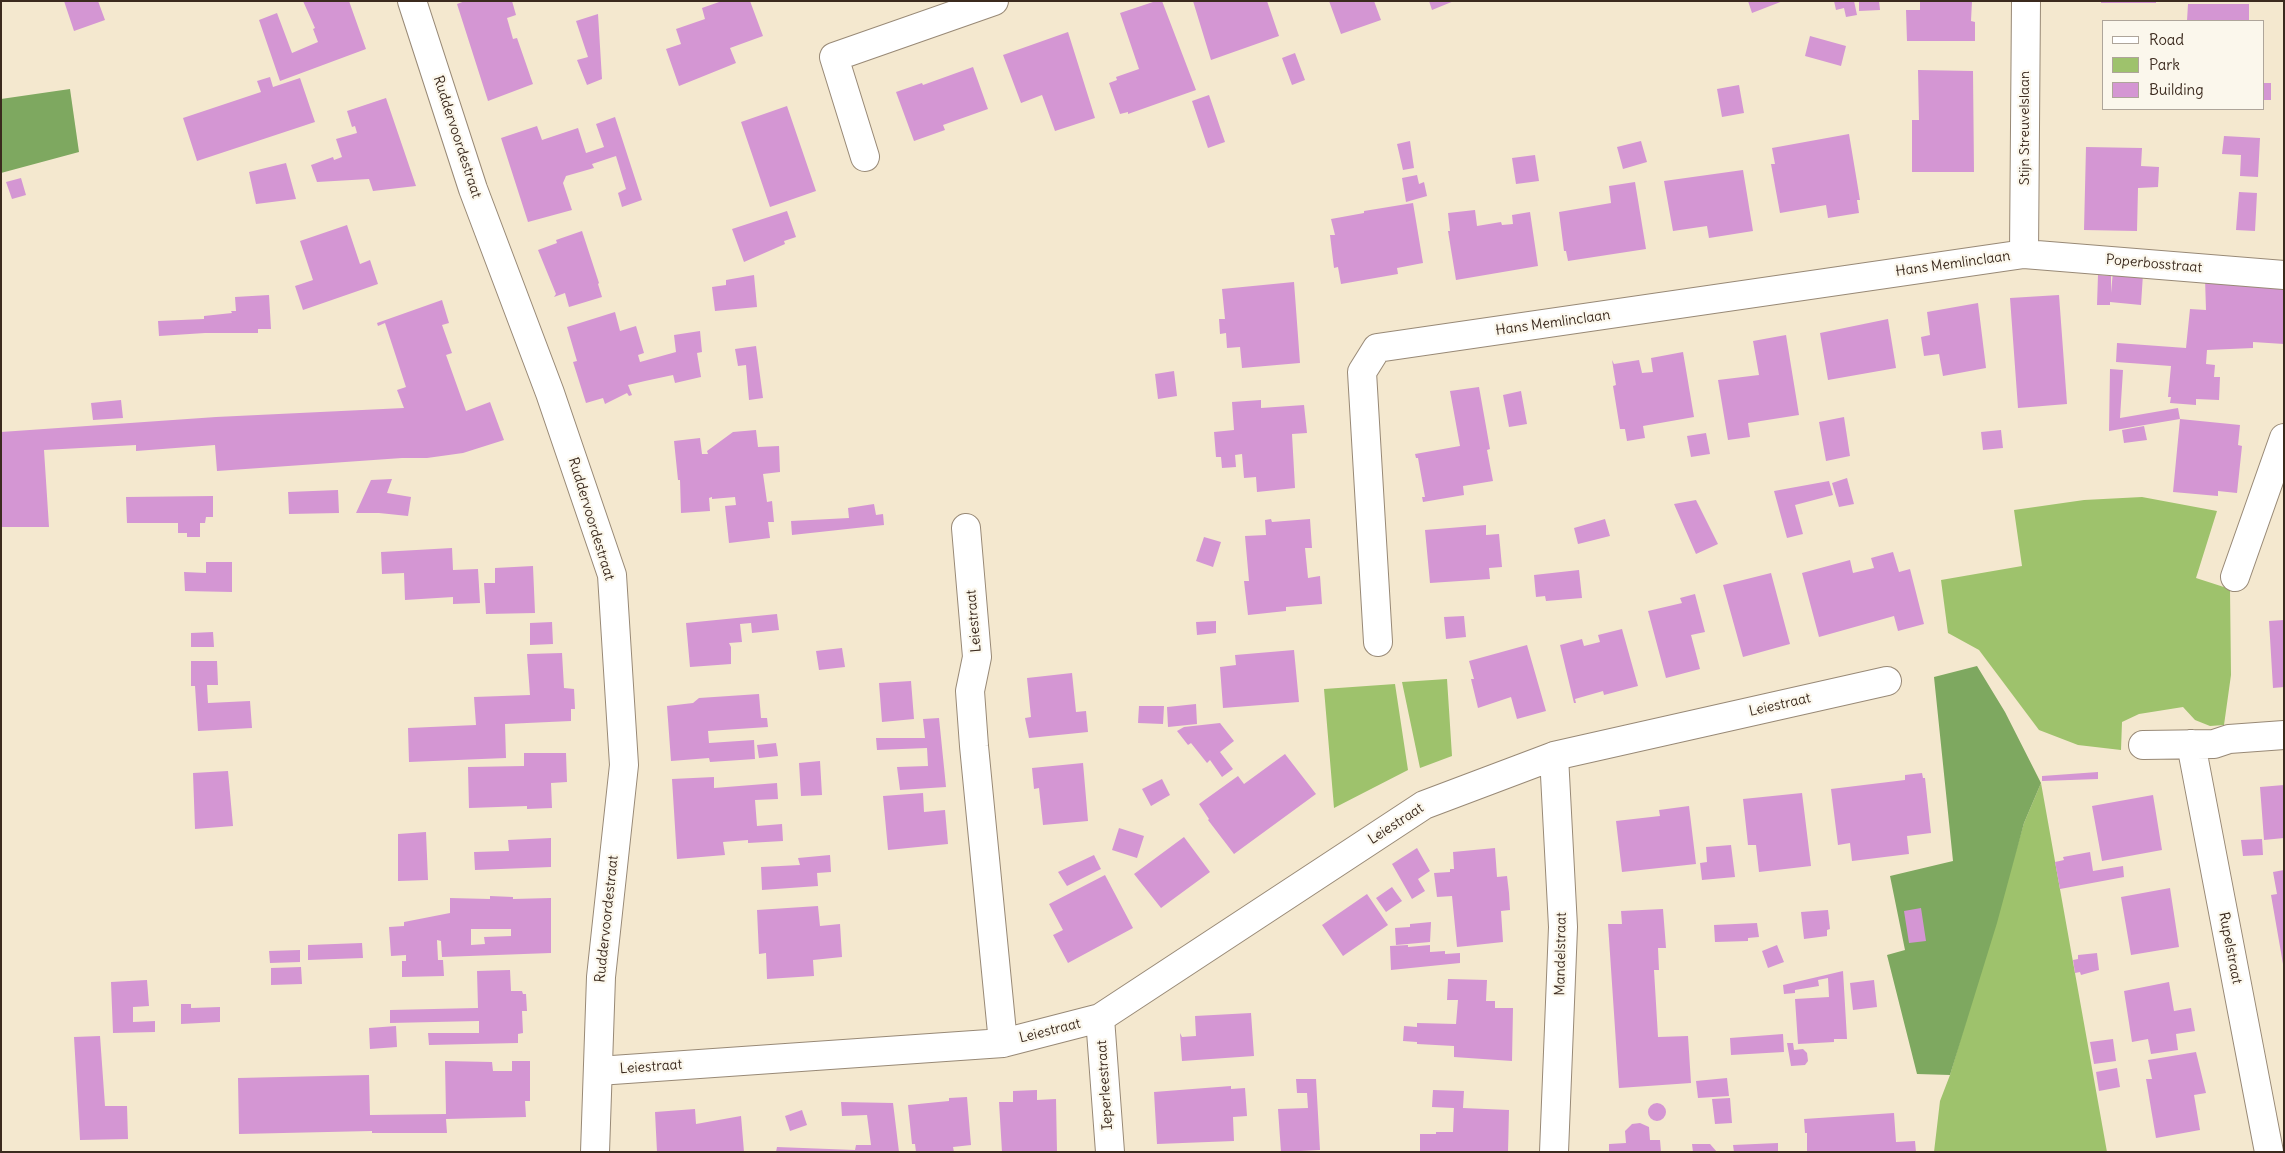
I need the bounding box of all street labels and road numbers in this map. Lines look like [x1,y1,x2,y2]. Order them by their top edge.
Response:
street label: Stijn Streuvelslaan [2017,71,2033,185]
street label: Ruddervoordestraat [429,74,485,200]
street label: Hans Memlinclaan [1895,248,2011,280]
street label: Poperbosstraat [2105,251,2203,277]
street label: Hans Memlinclaan [1495,307,1611,339]
street label: Ruddervoordestraat [564,455,618,583]
street label: Leiestraat [963,589,985,653]
street label: Leiestraat [1748,690,1812,720]
street label: Leiestraat [1365,800,1427,848]
street label: Ruddervoordestraat [592,855,622,983]
street label: Rupelstraat [2215,911,2245,985]
street label: Mandelstraat [1552,912,1570,996]
street label: Leiestraat [1018,1015,1082,1047]
street label: Ieperleestraat [1093,1040,1117,1130]
street label: Leiestraat [619,1056,683,1078]

